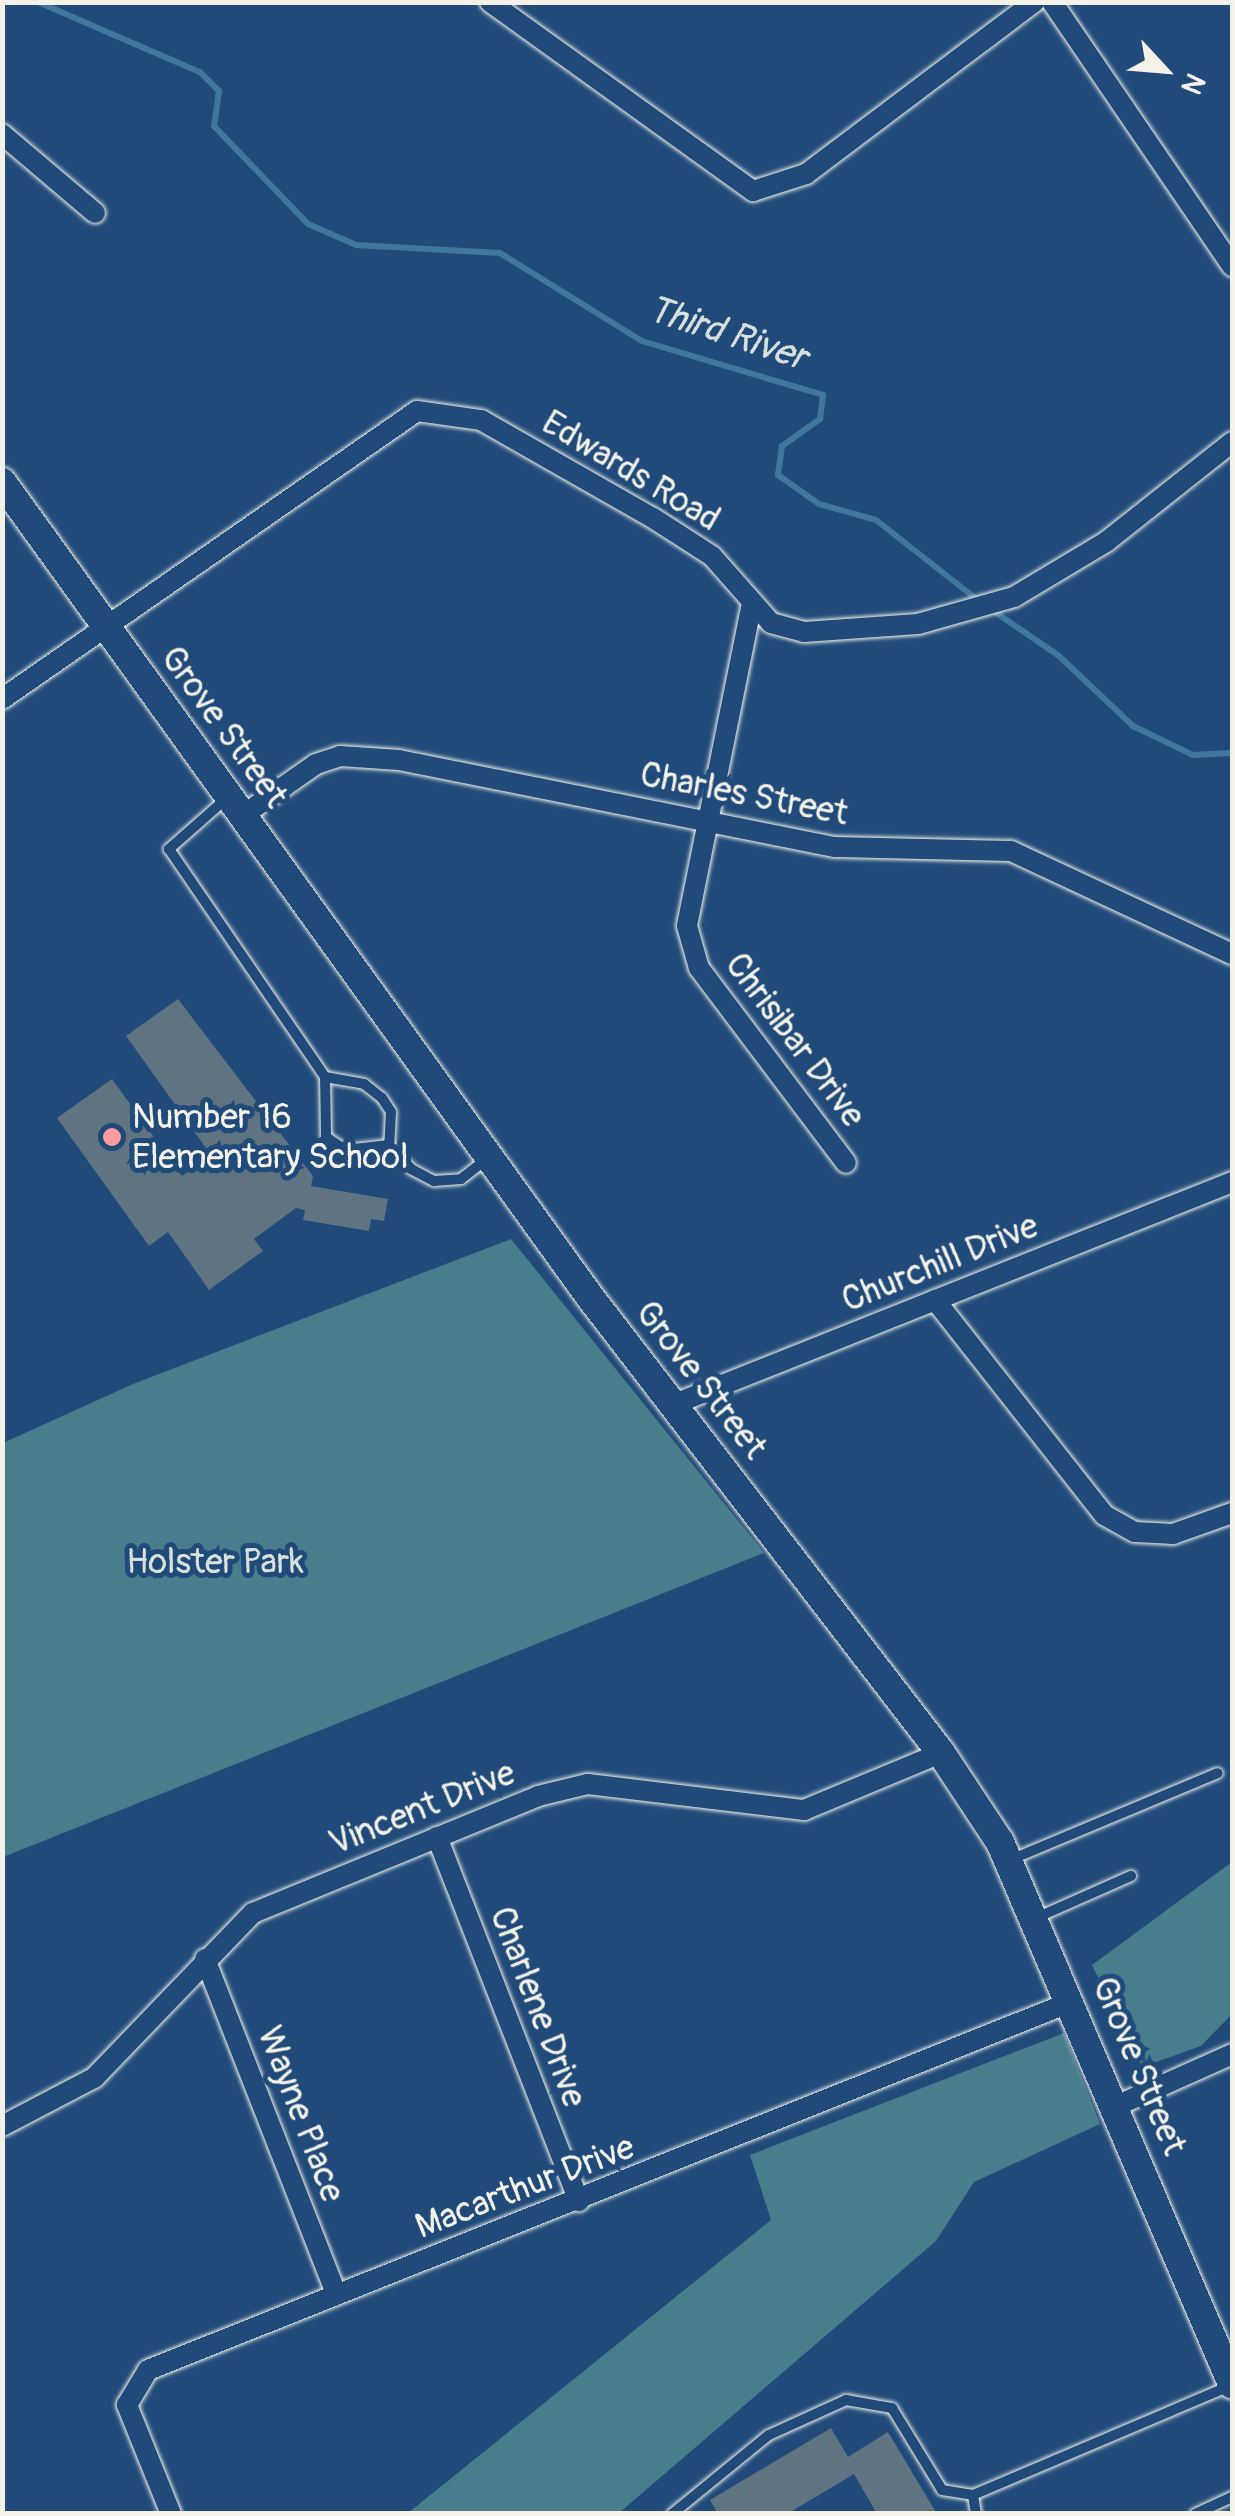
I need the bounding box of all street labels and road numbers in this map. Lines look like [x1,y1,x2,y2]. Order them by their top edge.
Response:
street label: Edwards Road [535,402,727,540]
street label: Grove Street [151,638,297,816]
street label: Charles Street [637,753,851,835]
street label: Chrisibar Drive [716,945,874,1135]
street label: Churchill Drive [836,1205,1044,1321]
street label: Grove Street [626,1292,776,1468]
street label: Vincent Drive [323,1752,521,1864]
street label: Charlene Drive [481,1901,595,2113]
street label: Grove Street [1083,1971,1195,2161]
street label: Wayne Place [248,2020,354,2208]
street label: Macarthur Drive [410,2126,640,2248]

